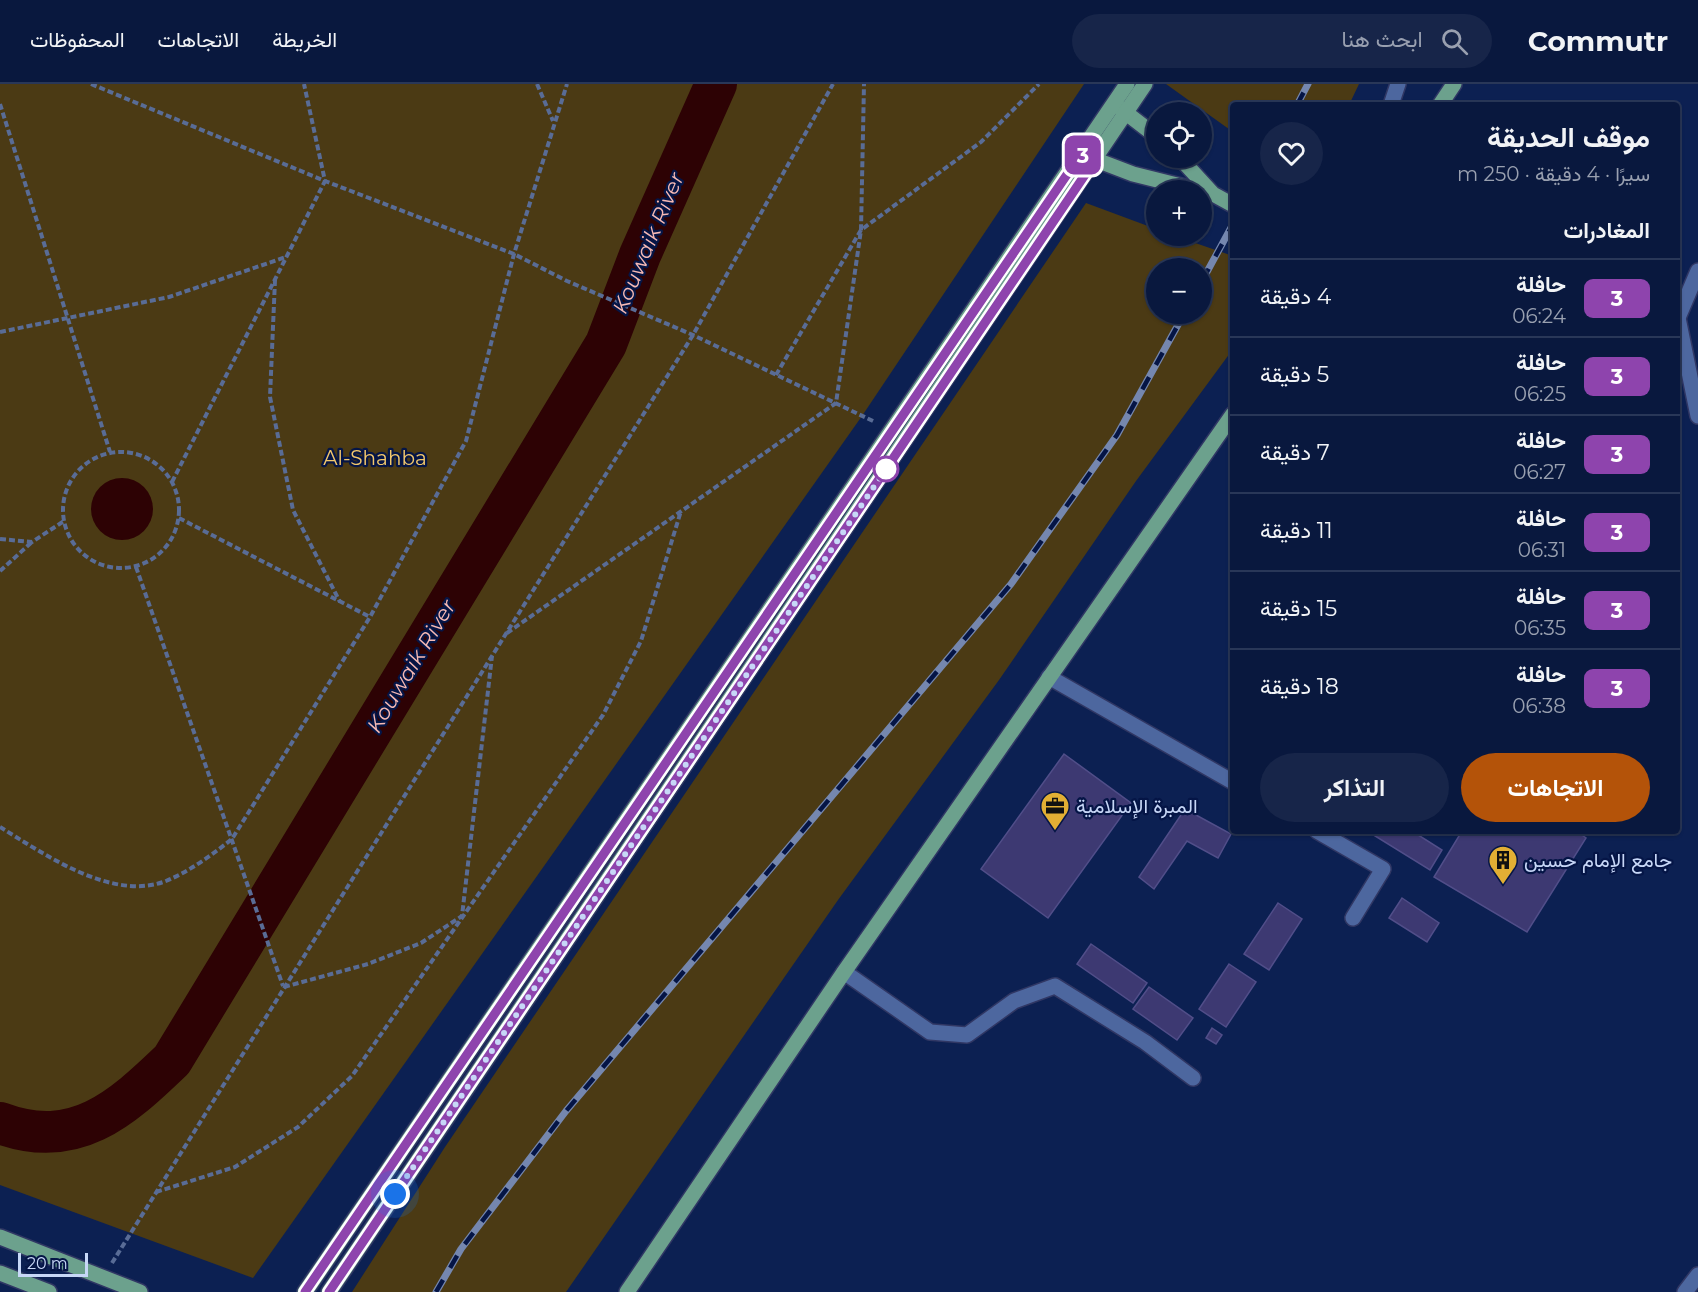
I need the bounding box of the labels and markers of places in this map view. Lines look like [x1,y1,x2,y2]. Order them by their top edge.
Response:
unlabelled marker [873,456,899,482]
office icon: المبرة الإسلامية [1039,790,1071,832]
place label: المبرة الإسلامية [1076,794,1198,819]
building icon: جامع الإمام حسين [1487,844,1519,886]
place label: جامع الإمام حسين [1524,848,1672,874]

